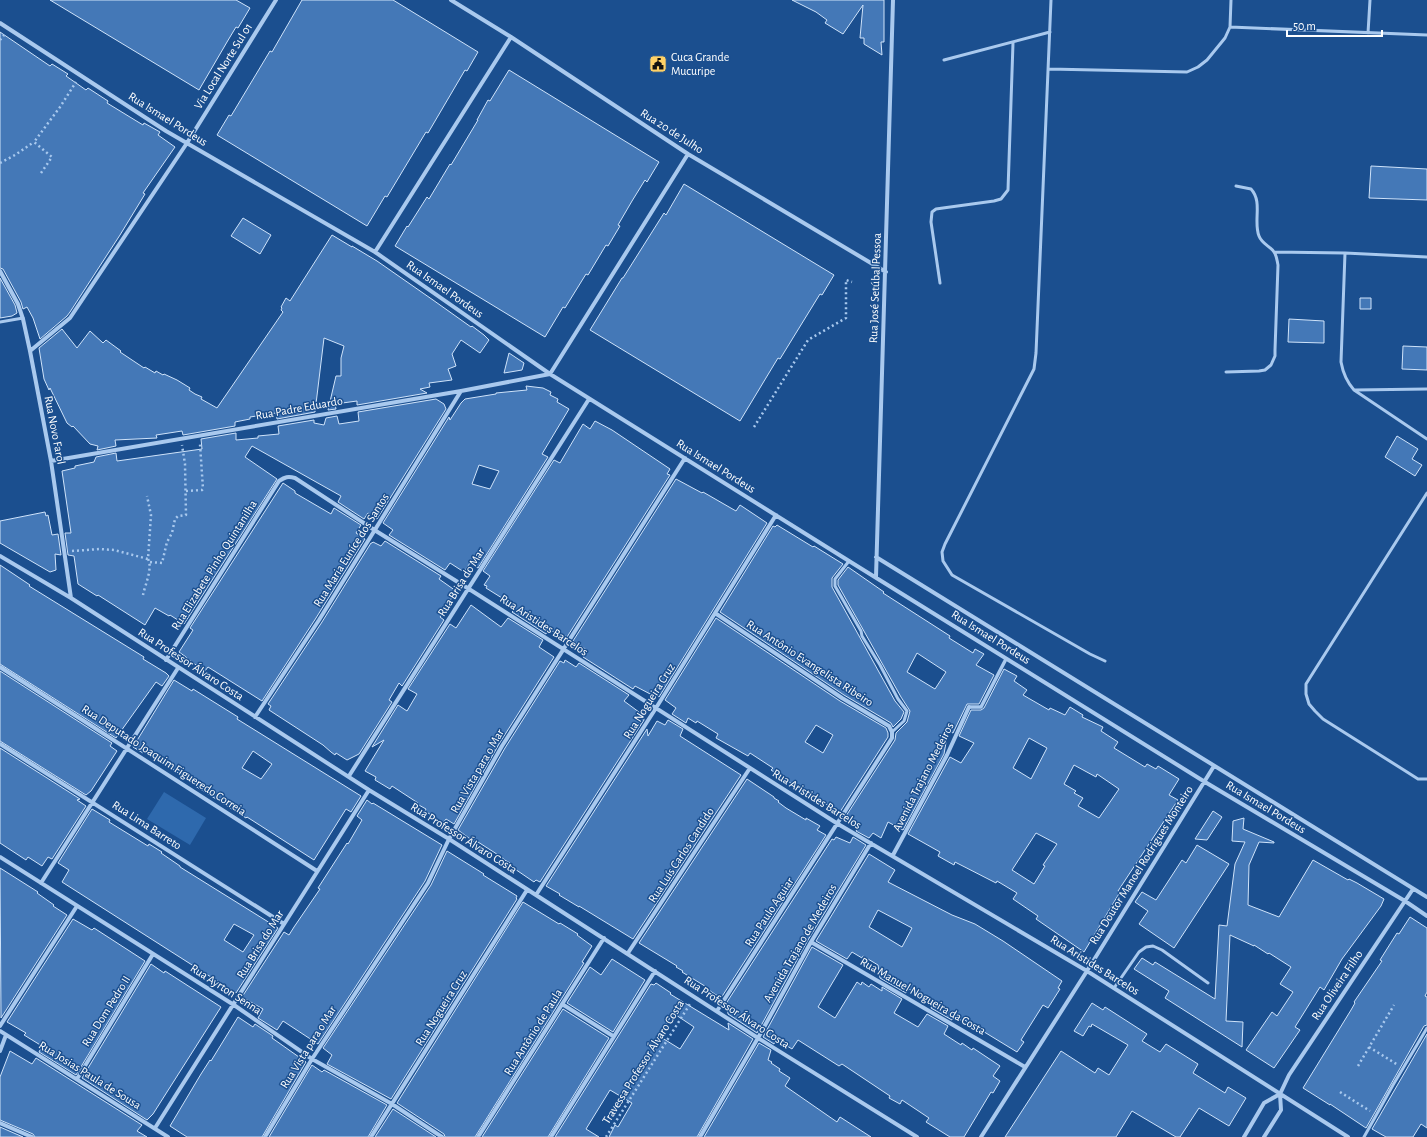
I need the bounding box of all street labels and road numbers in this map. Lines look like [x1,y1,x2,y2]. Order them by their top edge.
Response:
street label: Via Local Norte Sul 01 [192,21,254,111]
street label: Rua Ismael Pordeus [126,90,210,148]
street label: Rua 20 de Julho [638,106,706,156]
street label: Rua José Setúbal Pessoa [867,232,883,343]
street label: Rua Ismael Pordeus [404,258,486,320]
street label: Rua Padre Eduardo [254,394,344,422]
street label: Rua Novo Farol [42,395,68,465]
street label: Rua Ismael Pordeus [674,437,758,495]
street label: Rua Maria Euníce dos Santos [311,491,391,609]
street label: Rua Elizabete Pinho Quintanilha [169,498,260,633]
street label: Rua Brisa do Mar [435,546,487,618]
street label: Rua Aristides Barcelos [498,592,590,658]
street label: Rua Ismael Pordeus [949,608,1033,666]
street label: Rua Antônio Evangelista Ribeiro [745,618,876,708]
street label: Rua Professor Álvaro Costa [136,625,247,703]
street label: Rua Nogueira Cruz [621,661,677,741]
street label: Rua Deputado Joaquim Figueredo Correia [80,702,249,818]
street label: Avenida Trajano Medeiros [890,721,957,834]
street label: Rua Vista para o Mar [448,727,506,815]
street label: Rua Aristides Barcelos [770,767,864,831]
street label: Rua Ismael Pordeus [1224,778,1308,836]
street label: Rua Doutor Manoel Rodrigues Monteiro [1087,783,1195,946]
street label: Rua Lima Barreto [110,798,184,852]
street label: Rua Professor Álvaro Costa [409,800,520,876]
street label: Rua Luís Carlos Candido [646,805,716,905]
street label: Rua Paulo Aguiar [742,875,796,949]
street label: Avenida Trajano de Medeiros [761,882,840,1005]
street label: Rua Brisa do Mar [234,908,286,980]
street label: Rua Aristides Barcelos [1048,933,1142,997]
street label: Rua Oliveira Filho [1309,948,1365,1022]
street label: Rua Manuel Nogueira da Costa [858,955,988,1037]
street label: Rua Ayrton Senna [188,962,264,1017]
street label: Rua Nogueira Cruz [413,968,469,1048]
street label: Rua Professor Álvaro Costa [682,973,793,1051]
street label: Rua Dom Pedro II [79,974,133,1048]
street label: Rua Antônio de Paula [502,986,565,1077]
street label: Travessa Professor Álvaro Costa [599,997,686,1126]
street label: Rua Vista para o Mar [278,1003,338,1090]
street label: Rua Josias Paula de Sousa [37,1039,144,1112]

